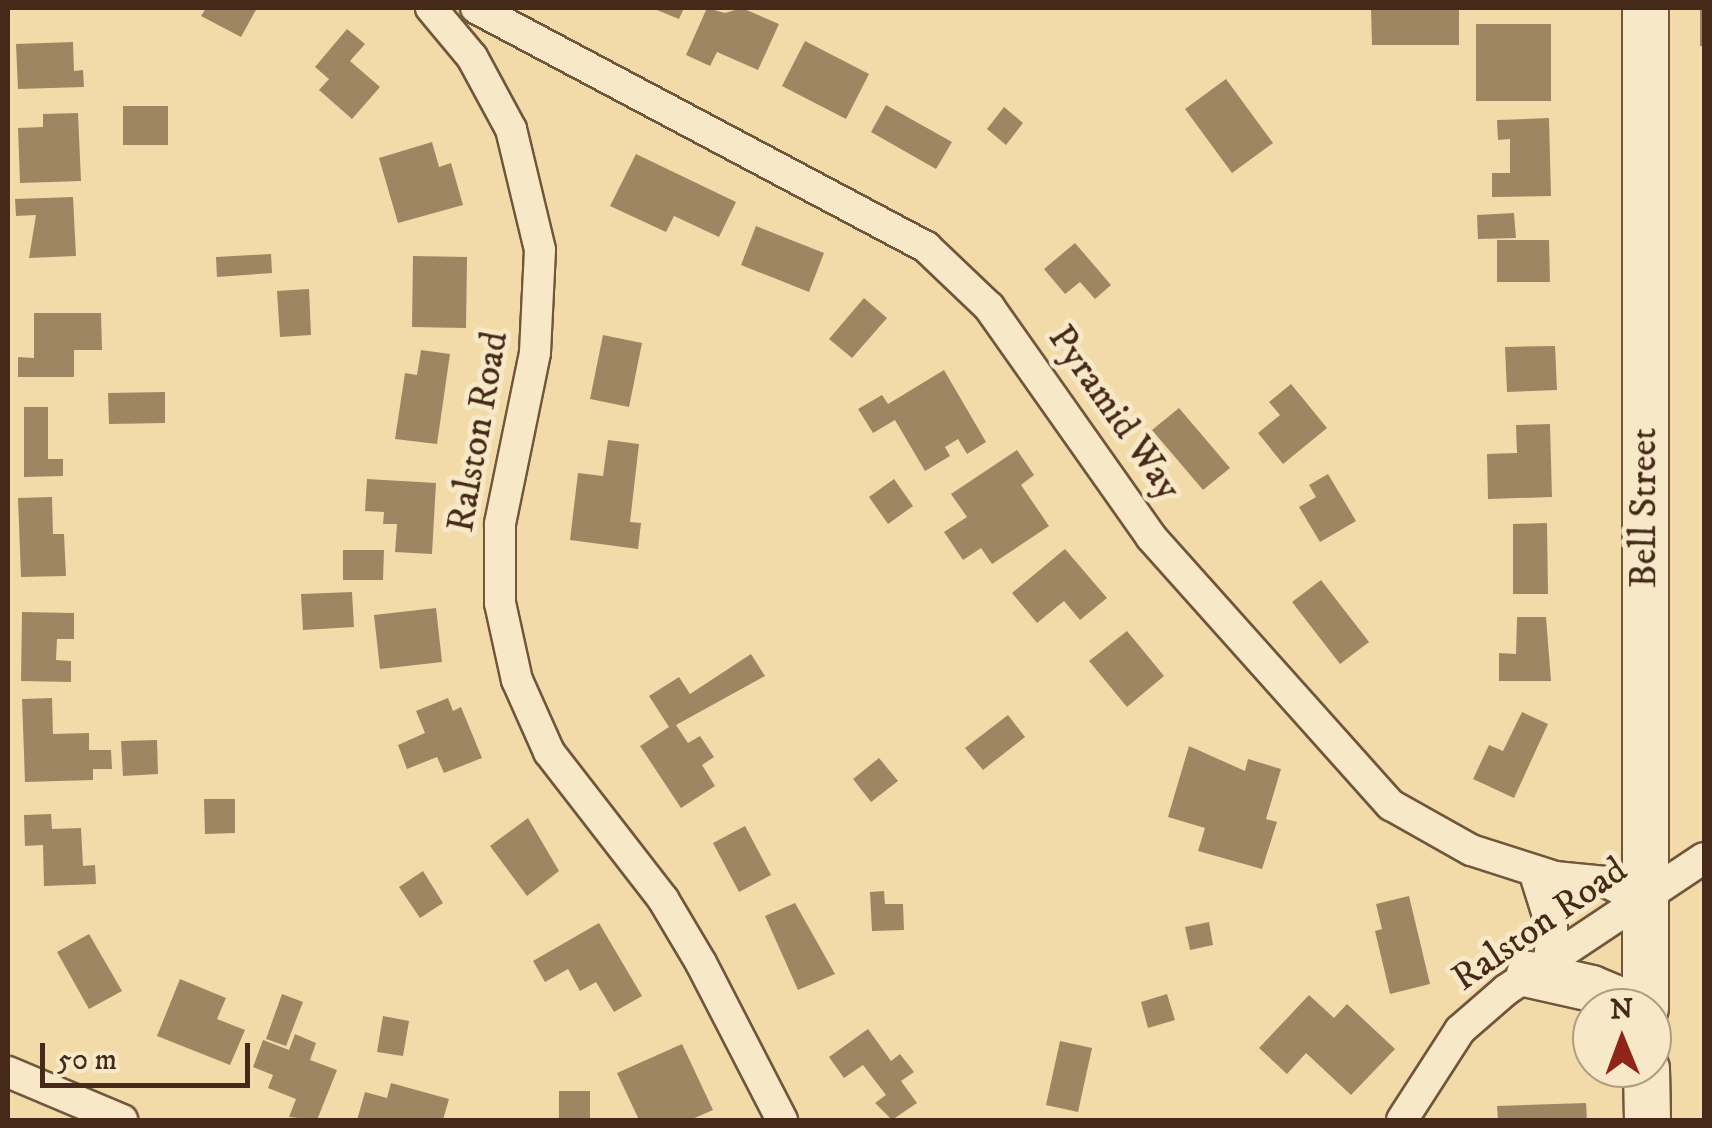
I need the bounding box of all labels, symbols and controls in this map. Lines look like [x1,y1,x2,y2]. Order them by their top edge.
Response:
street label: Pyramid Way [1037,317,1191,509]
street label: Ralston Road [439,328,519,536]
street label: Bell Street [1622,428,1668,588]
street label: Ralston Road [1444,848,1636,1002]
north arrow [1572,988,1672,1088]
text: N [1610,992,1633,1027]
scale bar [45,1023,255,1085]
text: 50 m [57,1042,117,1079]

